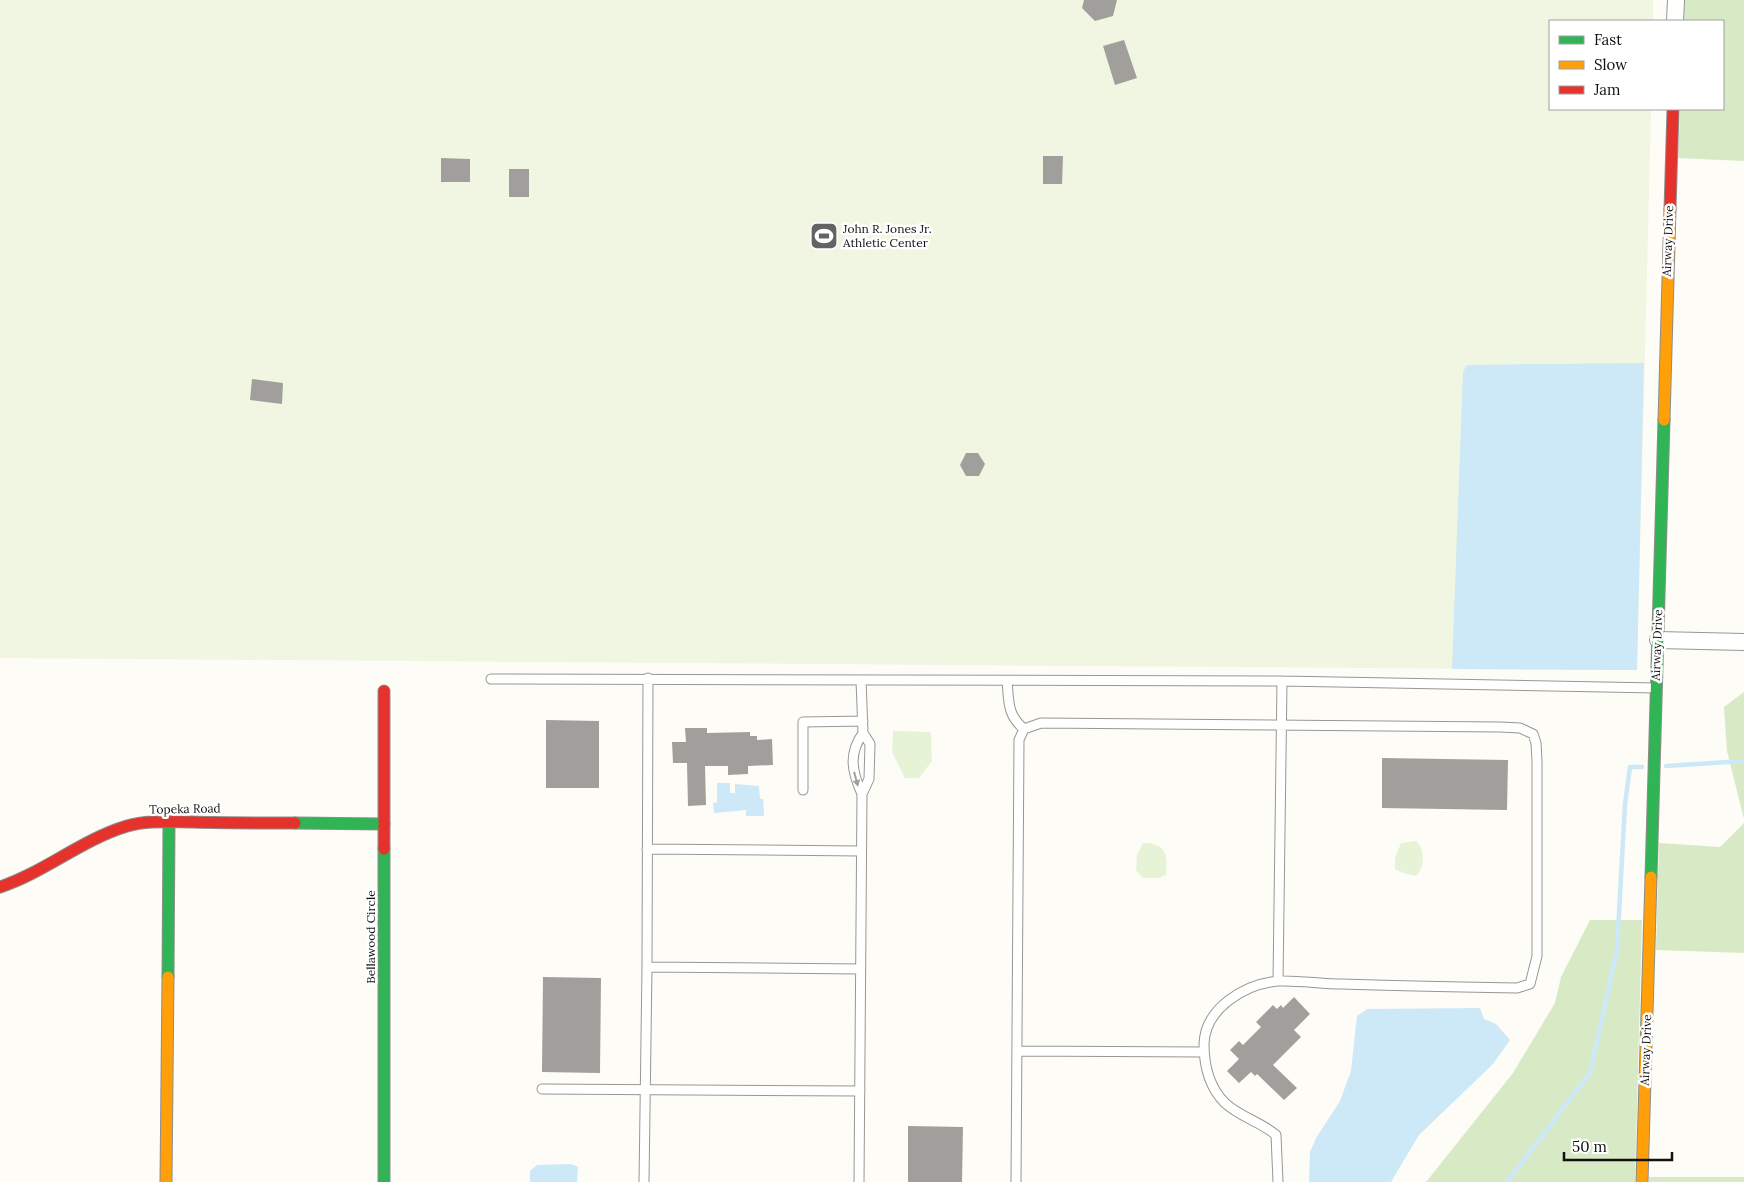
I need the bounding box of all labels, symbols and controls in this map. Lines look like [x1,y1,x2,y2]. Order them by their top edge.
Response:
legend [1549,20,1724,110]
text: Fast [1594,30,1622,49]
text: Slow [1594,55,1627,74]
text: Jam [1593,80,1621,99]
street label: Airway Drive [1659,205,1676,278]
sports icon: John R. Jones Jr. Athletic Center [809,221,839,251]
place label: John R. Jones Jr. Athletic Center [842,221,932,250]
street label: Airway Drive [1648,609,1665,682]
one-way arrow [852,771,860,786]
street label: Topeka Road [149,800,221,817]
street label: Bellawood Circle [363,890,378,984]
street label: Airway Drive [1637,1014,1654,1087]
scale bar [1564,1130,1672,1162]
text: 50 m [1572,1137,1607,1156]

